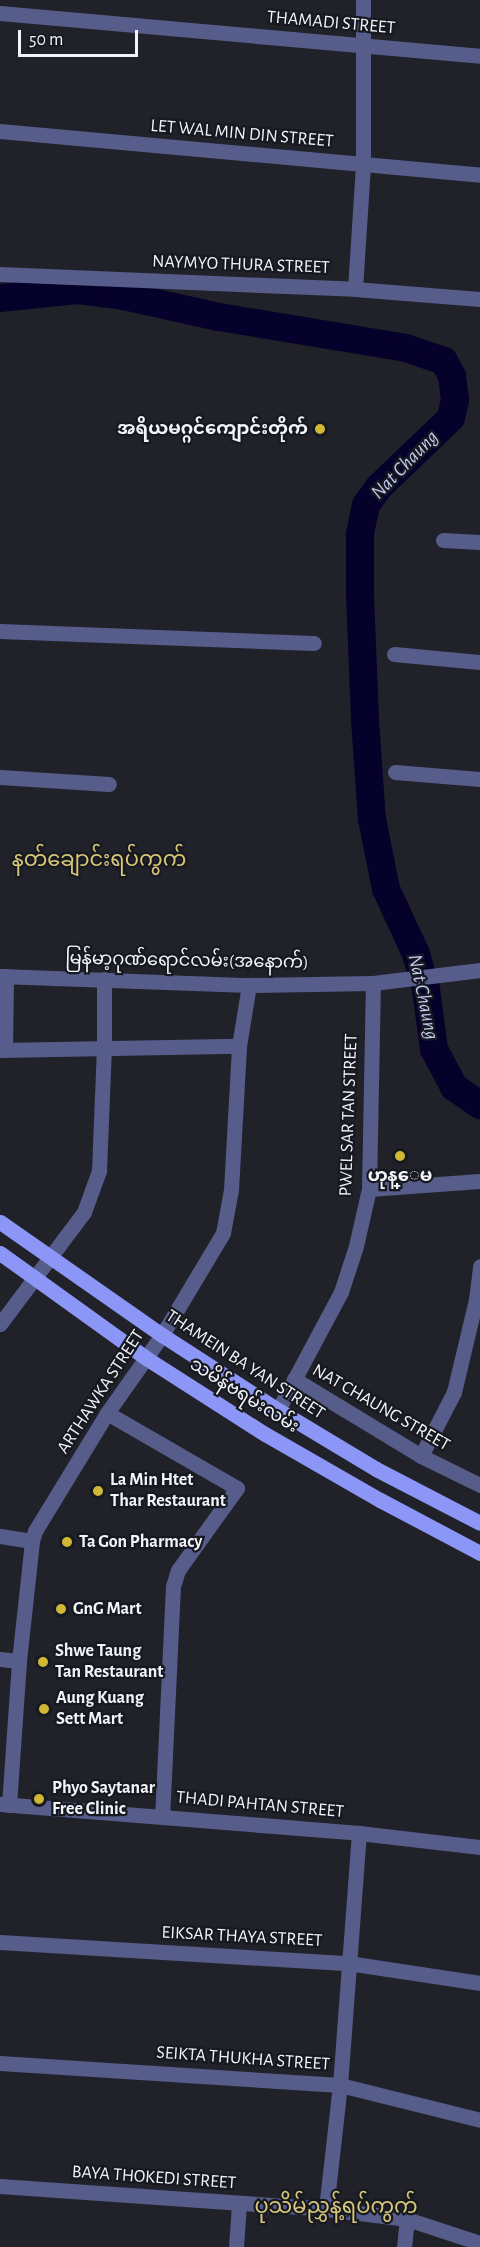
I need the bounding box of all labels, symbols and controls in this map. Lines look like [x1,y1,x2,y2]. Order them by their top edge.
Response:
street label: THAMADI STREET [266,7,396,39]
scale bar [21,18,141,56]
text: 50 m [29,31,63,49]
street label: LET WAL MIN DIN STREET [150,115,334,153]
street label: NAYMYO THURA STREET [152,251,330,279]
place label: အရိယမဂ္ဂင်ကျောင်းတိုက် [117,418,308,440]
marker: အရိယမဂ္ဂင်ကျောင်းတိုက် [313,422,327,436]
water label: Nat Chaung [366,425,444,505]
district label: နတ်ချောင်းရပ်ကွက် [12,847,186,873]
street label: မြန်မာ့ဂုဏ်ရောင်လမ်း(အနောက်) [65,948,309,974]
water label: Nat Chaung [402,952,444,1042]
street label: PWEL SAR TAN STREET [335,1033,363,1197]
marker: ဟုန္ေမ [393,1149,407,1163]
place label: ဟုန္ေမ [368,1165,432,1187]
street label: THAMEIN BA YAN STREET [162,1306,328,1424]
street label: ARTHAWKA STREET [53,1326,149,1458]
street label: သမိန်ဗရမ်းလမ်း [186,1354,302,1438]
street label: NAT CHAUNG STREET [308,1360,454,1456]
place label: La Min Htet Thar Restaurant [110,1470,226,1512]
marker: La Min Htet Thar Restaurant [91,1484,105,1498]
place label: Ta Gon Pharmacy [79,1531,202,1553]
marker: Ta Gon Pharmacy [60,1535,74,1549]
place label: GnG Mart [73,1598,142,1620]
marker: GnG Mart [54,1602,68,1616]
place label: Shwe Taung Tan Restaurant [55,1641,163,1684]
marker: Shwe Taung Tan Restaurant [36,1655,50,1669]
place label: Aung Kuang Sett Mart [56,1688,144,1730]
marker: Aung Kuang Sett Mart [37,1702,51,1716]
place label: Phyo Saytanar Free Clinic [52,1778,155,1820]
street label: THADI PAHTAN STREET [175,1787,345,1823]
marker: Phyo Saytanar Free Clinic [30,1790,48,1808]
street label: EIKSAR THAYA STREET [161,1922,323,1952]
street label: SEIKTA THUKHA STREET [155,2042,331,2076]
street label: BAYA THOKEDI STREET [71,2161,237,2195]
district label: ပုသိမ်ညွှန့်ရပ်ကွက် [254,2194,418,2220]

